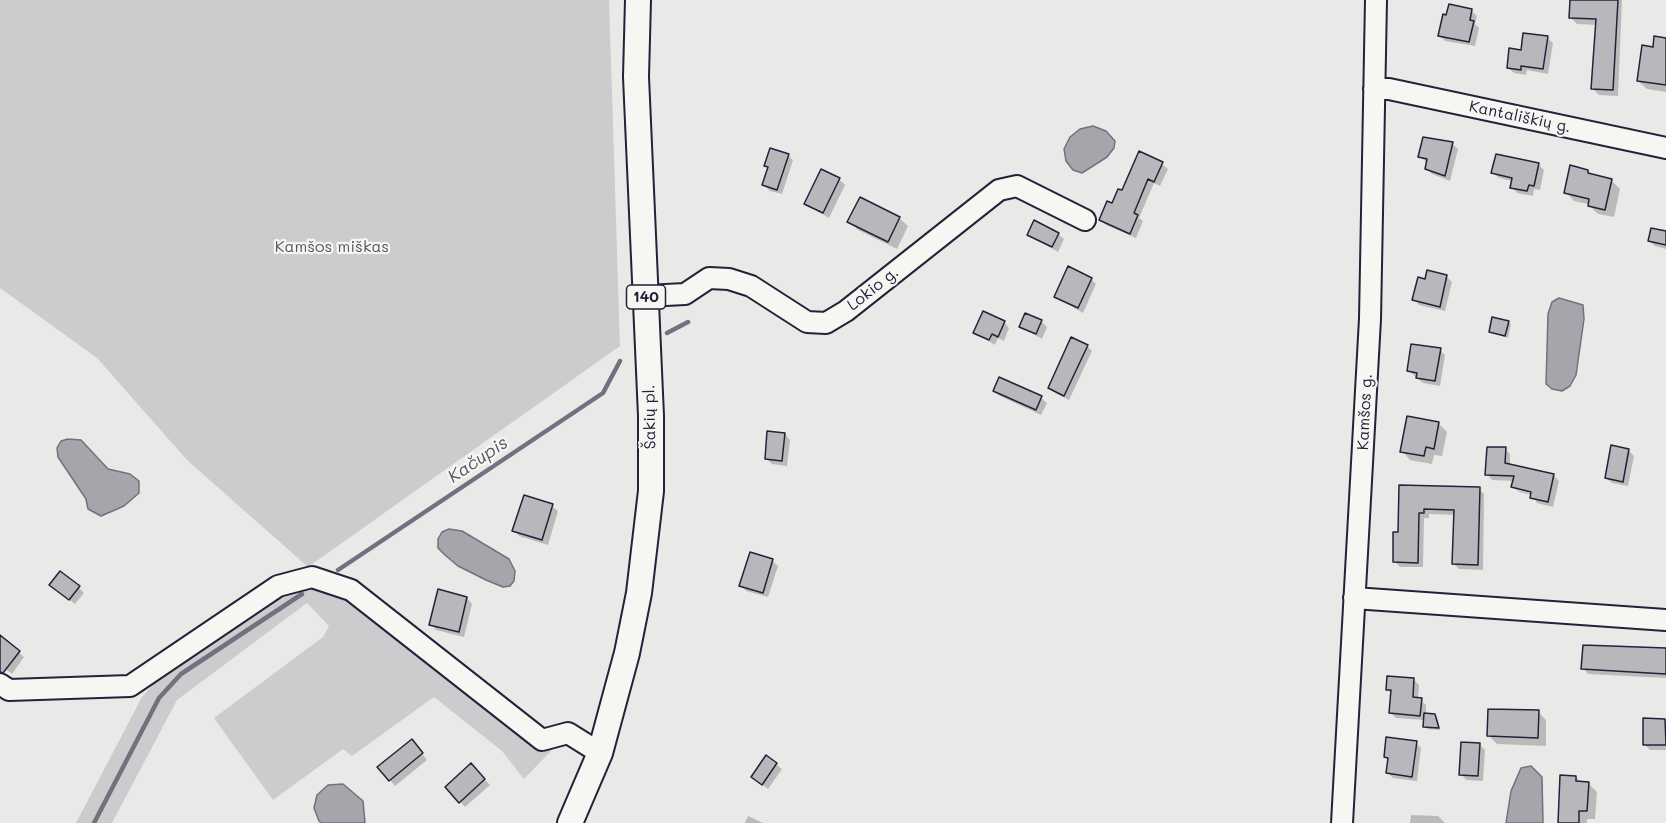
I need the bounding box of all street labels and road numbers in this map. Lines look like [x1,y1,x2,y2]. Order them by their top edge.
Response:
street label: Kantališkių g. [1467,97,1573,137]
street label: Lokio g. [843,263,903,315]
road number: 140 [626,285,666,309]
street label: Kamšos g. [1353,373,1377,451]
street label: Šakių pl. [640,384,660,450]

